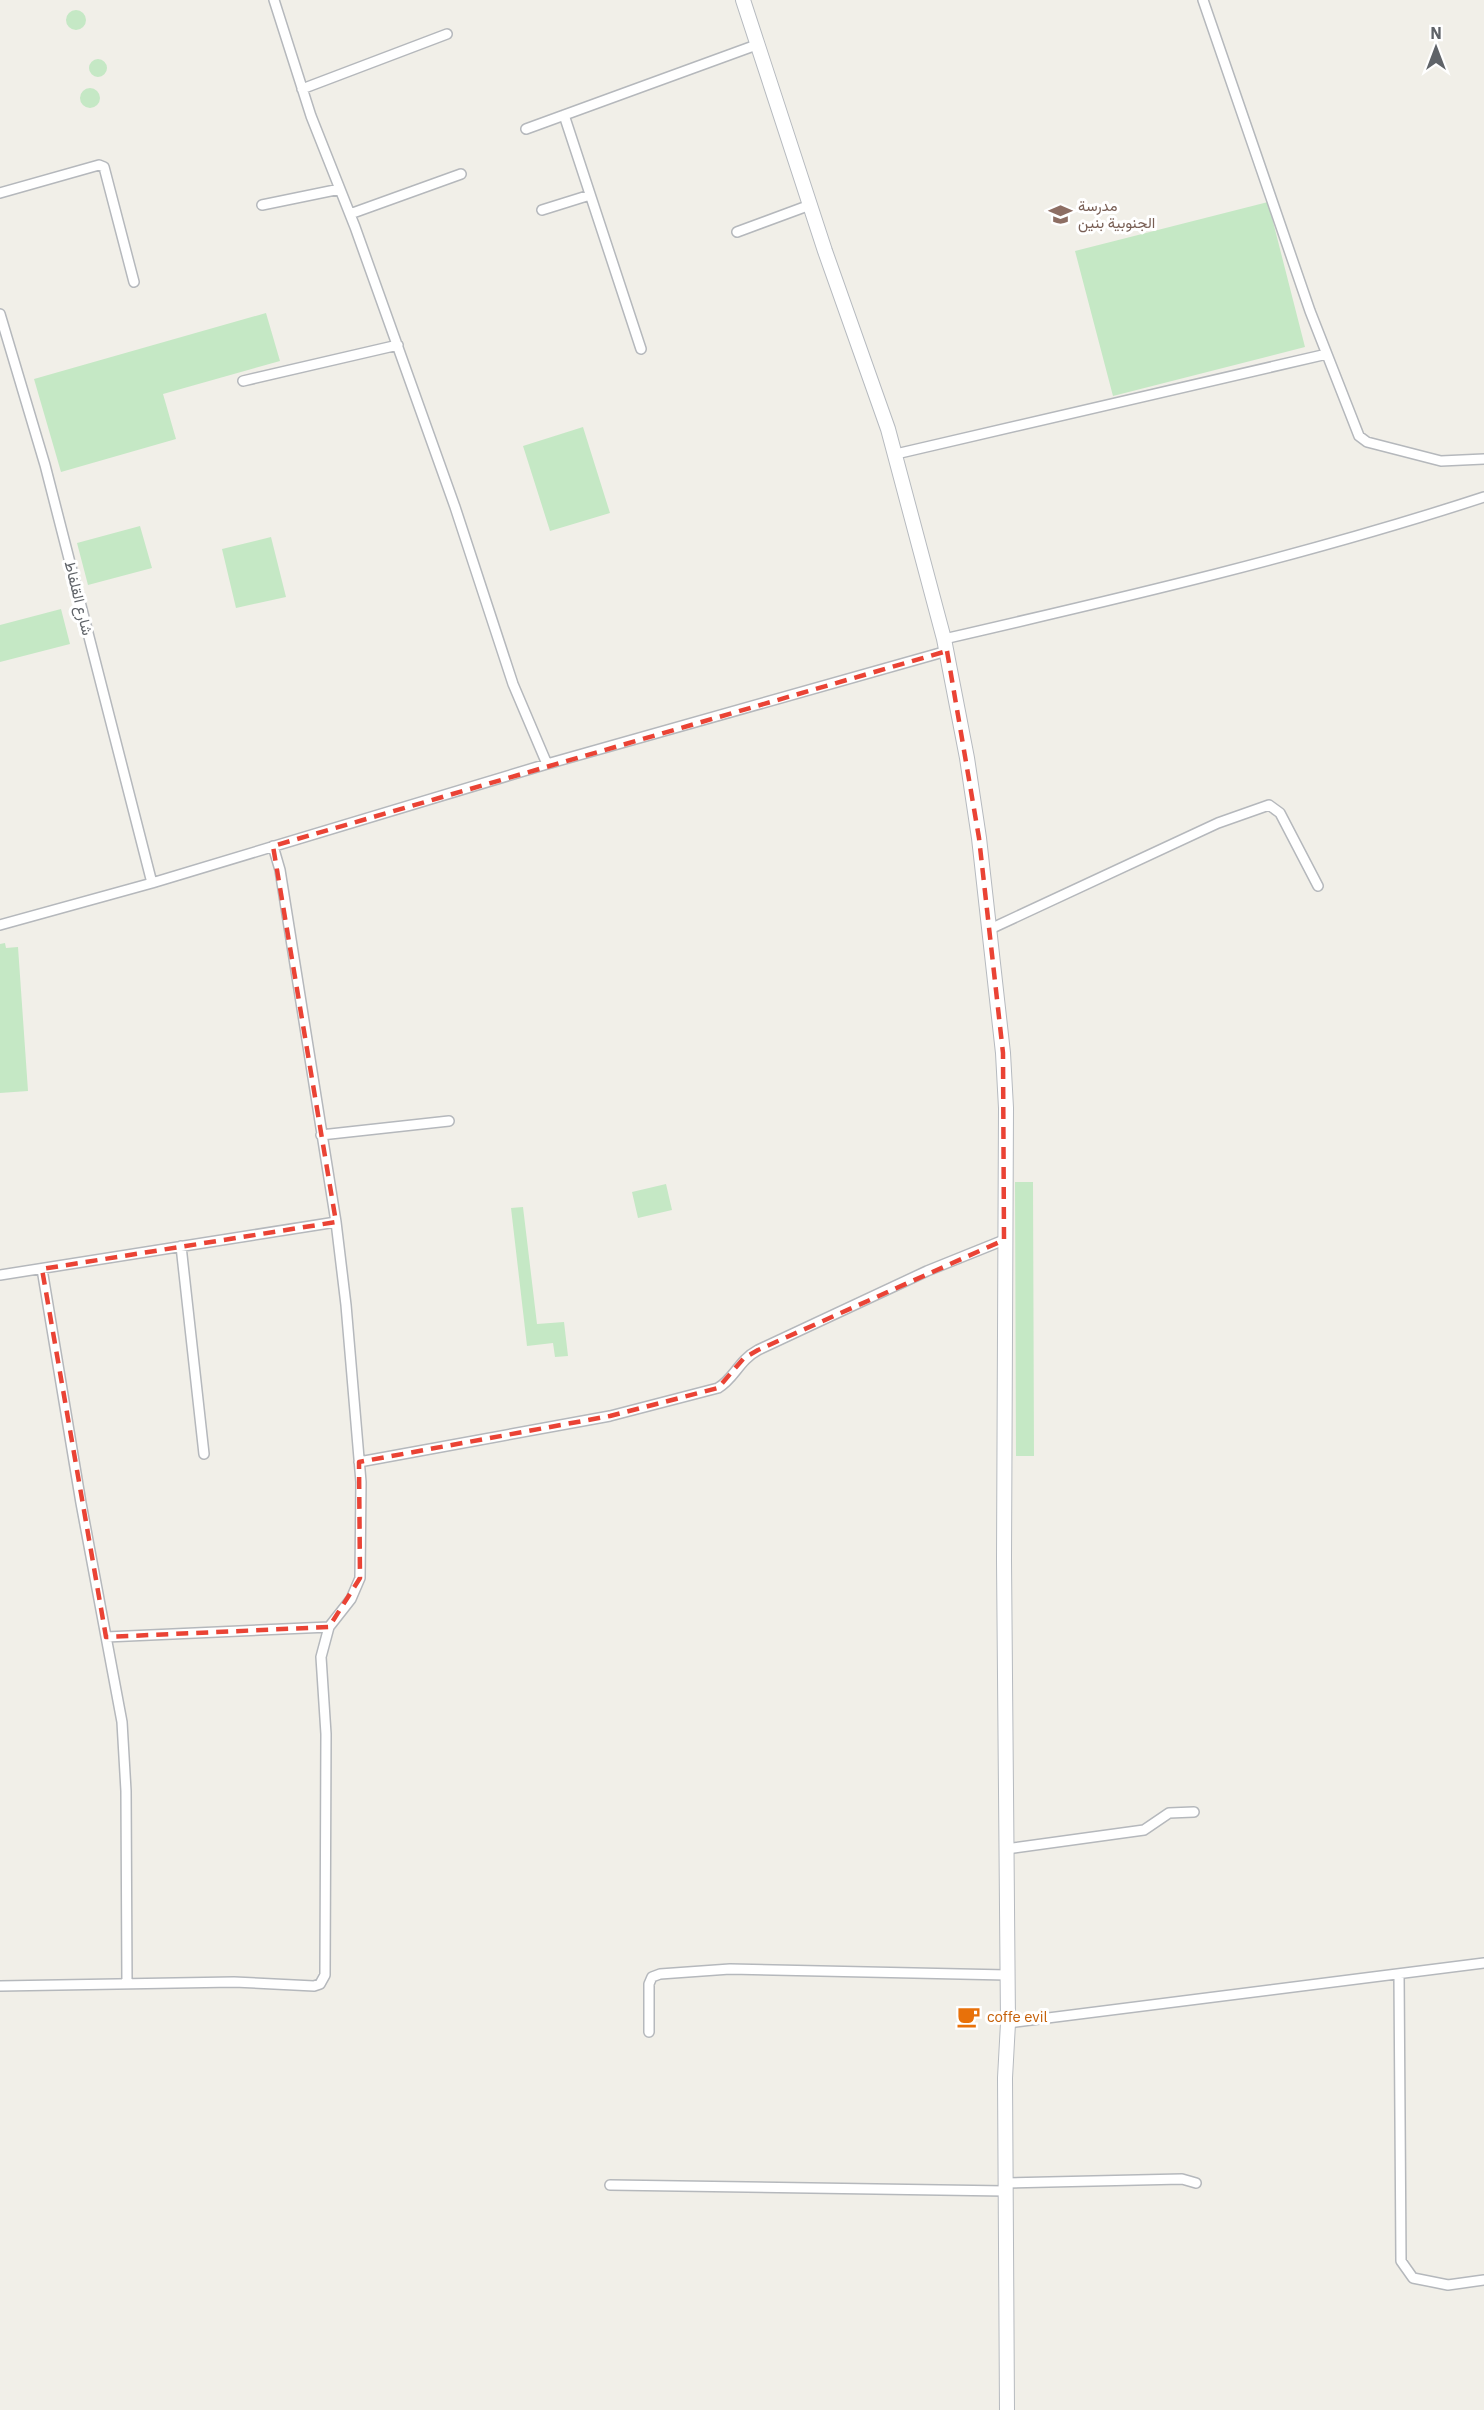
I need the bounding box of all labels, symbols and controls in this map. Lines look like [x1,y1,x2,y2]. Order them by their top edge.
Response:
north arrow [1406,18,1466,78]
text: N [1430,23,1442,43]
place label: مدرسة الجنوبية بنين [1078,196,1155,233]
school or university icon: مدرسة الجنوبية بنين [1047,201,1073,227]
street label: شارع القلفاط [59,559,97,638]
cafe icon: coffe evil [956,2003,982,2029]
place label: coffe evil [987,2007,1048,2026]

